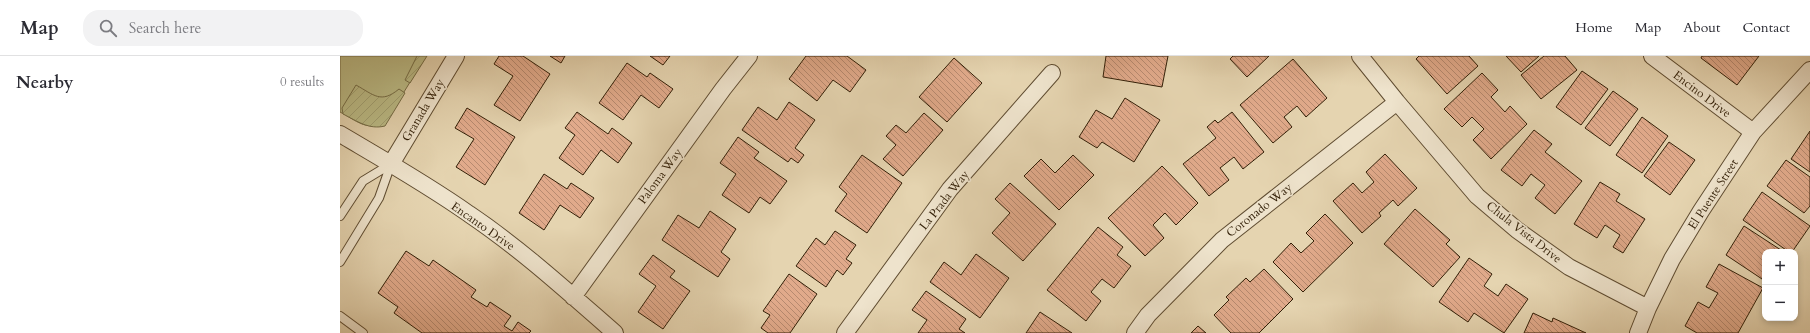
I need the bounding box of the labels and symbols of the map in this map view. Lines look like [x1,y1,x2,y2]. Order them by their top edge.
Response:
street label: Encino Drive [1670,67,1734,121]
street label: Granada Way [398,75,448,144]
street label: Paloma Way [634,144,686,207]
street label: El Puente Street [1684,156,1742,232]
street label: La Prada Way [916,166,973,233]
street label: Coronado Way [1223,179,1296,241]
street label: Encanto Drive [448,198,518,254]
street label: Chula Vista Drive [1483,198,1565,266]

